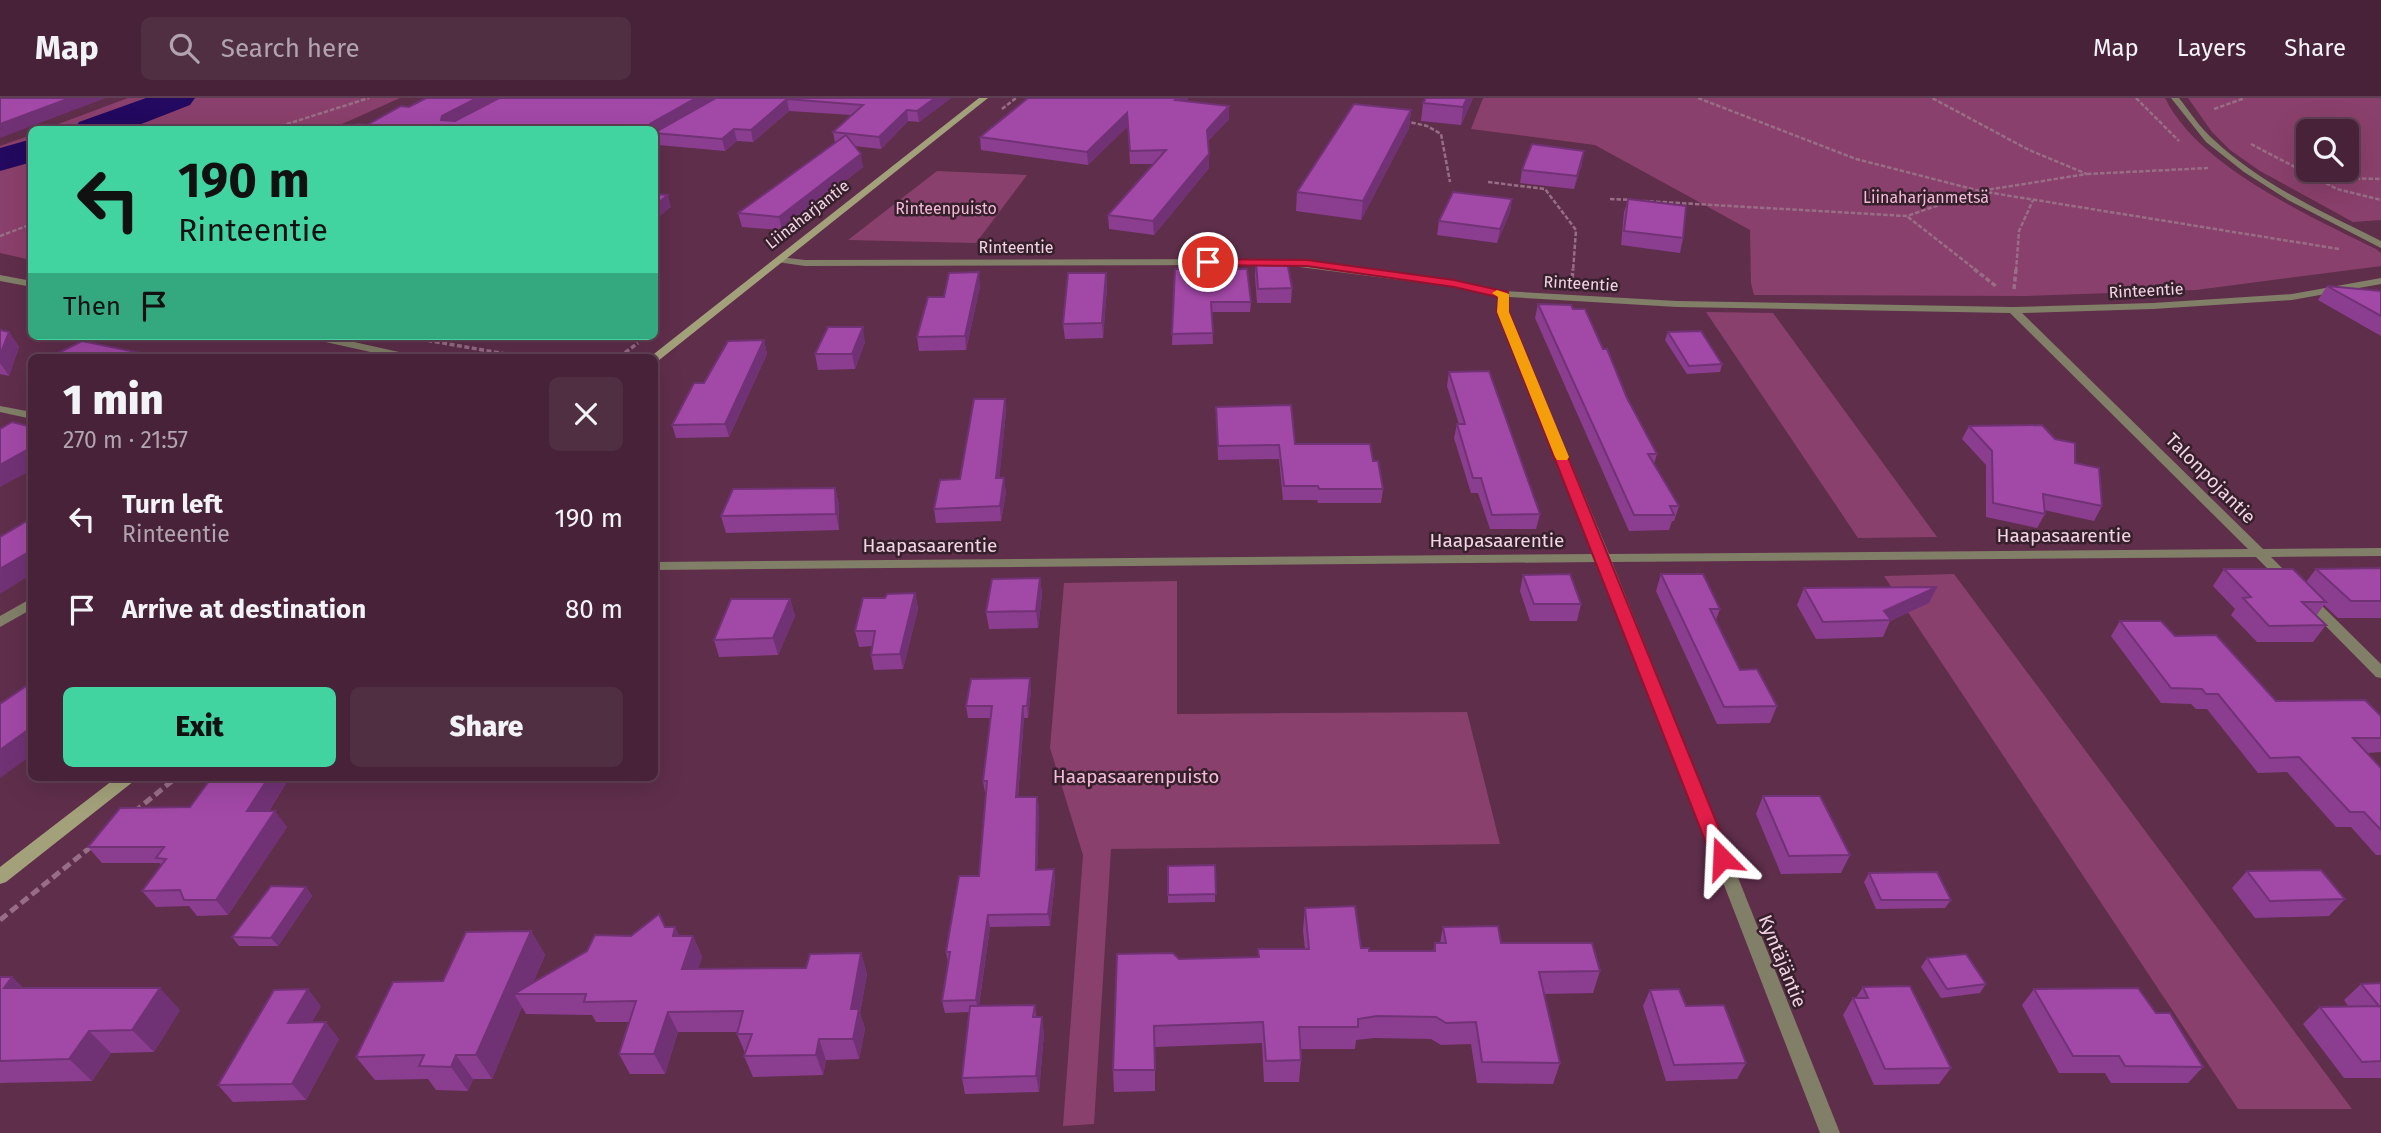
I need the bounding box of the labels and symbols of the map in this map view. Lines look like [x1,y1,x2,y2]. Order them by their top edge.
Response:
street label: Liinaharjantie [762,176,853,253]
park label: Liinaharjanmetsä [1863,188,1989,207]
park label: Rinteenpuisto [895,199,997,218]
pin [1178,232,1238,292]
street label: Rinteentie [979,238,1053,257]
street label: Rinteentie [1543,272,1619,295]
street label: Rinteentie [2108,279,2184,302]
street label: Talonpojantie [2161,428,2261,528]
street label: Haapasaarentie [1997,524,2131,547]
street label: Haapasaarentie [1430,529,1564,552]
street label: Haapasaarentie [863,534,997,557]
park label: Haapasaarenpuisto [1053,765,1219,788]
position arrow [1685,821,1759,895]
street label: Kyntäjäntie [1754,912,1812,1011]

